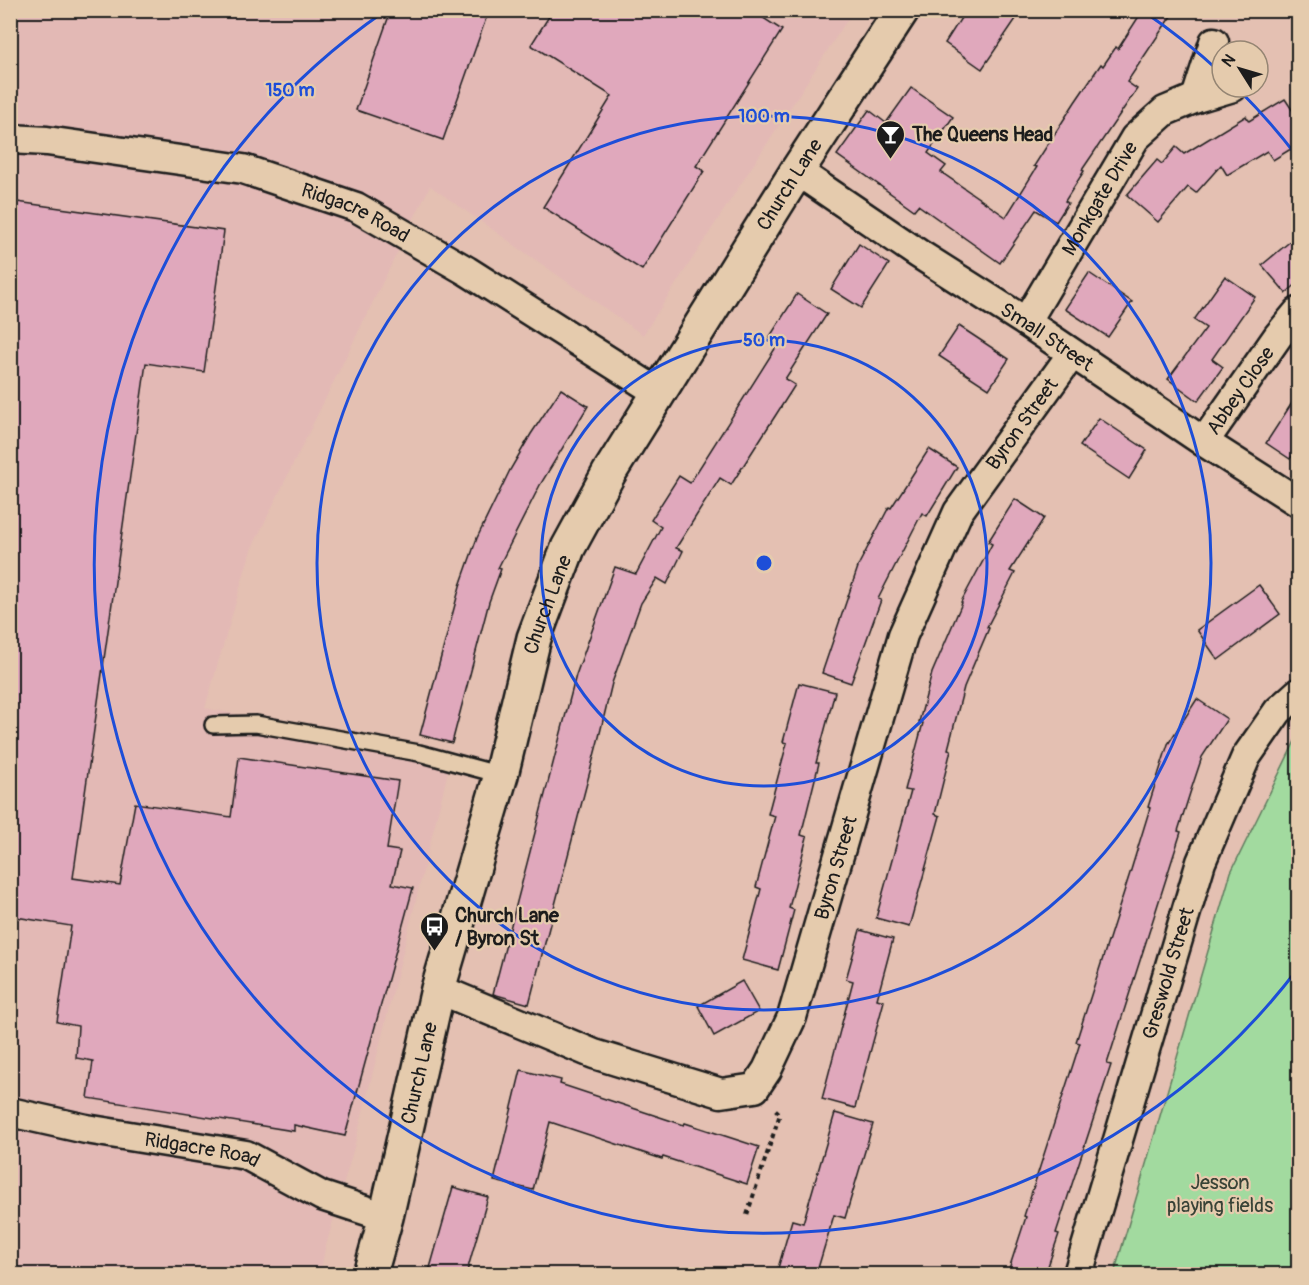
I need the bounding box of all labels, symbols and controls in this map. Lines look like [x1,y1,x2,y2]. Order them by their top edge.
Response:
north arrow [1210,39,1270,99]
text: N [1218,50,1240,71]
text: 150 m [266,79,315,102]
text: 100 m [738,105,790,128]
bar icon: The Queens Head [875,118,907,160]
place label: The Queens Head [911,122,1053,147]
street label: Church Lane [751,133,827,235]
street label: Monkgate Drive [1056,136,1143,260]
street label: Ridgacre Road [298,177,414,248]
street label: Small Street [996,297,1099,377]
text: 50 m [743,329,785,352]
street label: Abbey Close [1201,341,1280,439]
street label: Byron Street [980,372,1064,474]
street label: Church Lane [518,551,577,657]
centre of rings [754,553,774,573]
street label: Byron Street [808,812,863,923]
place label: Church Lane / Byron St [455,903,560,951]
street label: Greswold Street [1136,903,1200,1042]
bus stop icon: Church Lane / Byron St [418,910,450,952]
street label: Church Lane [395,1019,443,1126]
street label: Ridgacre Road [143,1126,265,1173]
park label: Jesson playing fields [1167,1170,1273,1218]

